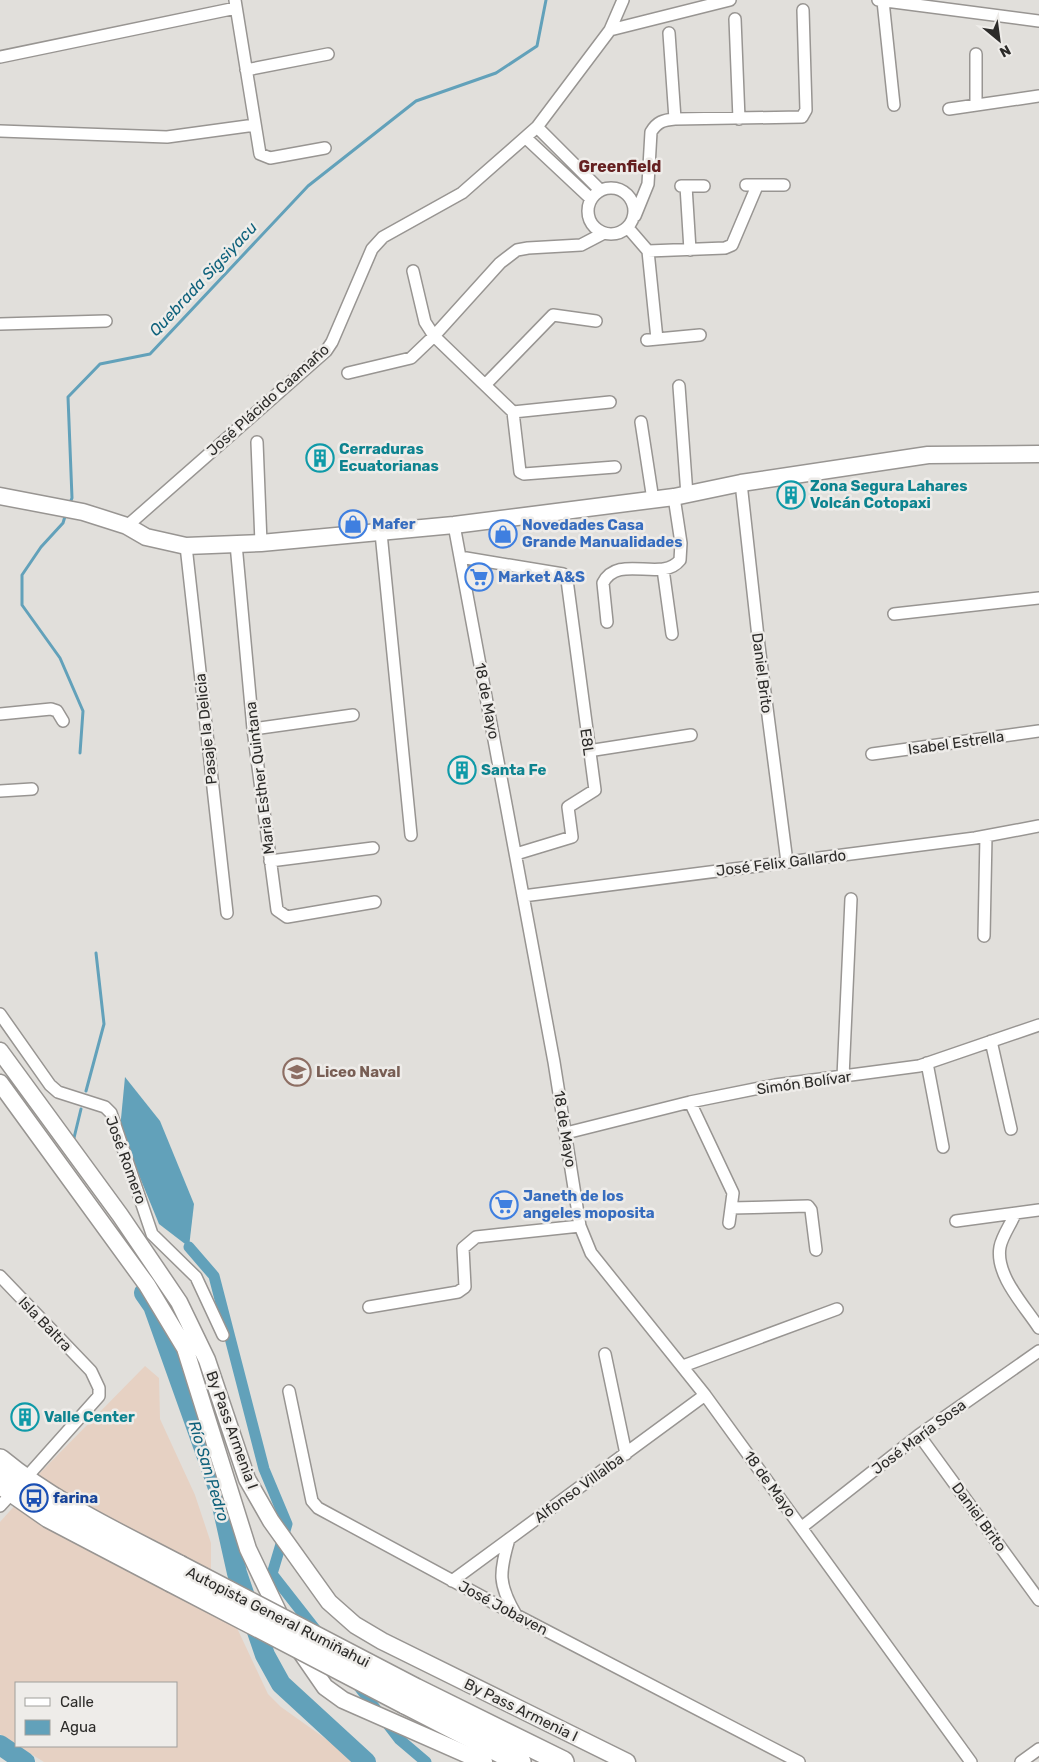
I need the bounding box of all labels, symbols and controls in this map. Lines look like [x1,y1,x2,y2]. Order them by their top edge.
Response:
north arrow [974,15,1024,65]
text: N [997,41,1014,61]
district label: Greenfield [579,157,661,176]
water label: Quebrada Sigsiyacu [145,218,261,340]
street label: José Plácido Caamaño [203,340,333,460]
place label: Cerraduras Ecuatorianas [339,440,439,475]
building icon: Cerraduras Ecuatorianas [305,443,335,473]
place label: Zona Segura Lahares Volcán Cotopaxi [810,477,968,512]
building icon: Zona Segura Lahares Volcán Cotopaxi [776,480,806,510]
shop icon: Mafer [338,509,368,539]
place label: Mafer [372,515,416,533]
place label: Novedades Casa Grande Manualidades [522,516,683,551]
shop icon: Novedades Casa Grande Manualidades [488,519,518,549]
supermarket icon: Market A&S [464,562,494,592]
place label: Market A&S [498,568,585,586]
street label: Daniel Brito [748,632,776,714]
street label: 18 de Mayo [471,661,503,741]
street label: Pasaje la Delicia [191,673,221,785]
street label: Maria Esther Quintana [242,701,278,855]
street label: E8L [576,727,598,757]
street label: Isabel Estrella [907,727,1005,759]
building icon: Santa Fe [447,755,477,785]
place label: Santa Fe [481,761,547,779]
street label: José Felix Gallardo [715,846,847,880]
school or university icon: Liceo Naval [282,1057,312,1087]
place label: Liceo Naval [316,1063,401,1081]
street label: Simón Bolívar [755,1067,853,1099]
street label: 18 de Mayo [550,1089,580,1169]
street label: José Romero [102,1114,150,1206]
place label: Janeth de los angeles moposita [523,1187,655,1222]
supermarket icon: Janeth de los angeles moposita [489,1190,519,1220]
street label: Isla Baltra [15,1293,75,1355]
street label: By Pass Armenia I [202,1369,262,1491]
street label: José María Sosa [868,1396,970,1478]
building icon: Valle Center [10,1402,40,1432]
place label: Valle Center [44,1408,135,1426]
water label: Río San Pedro [185,1418,233,1524]
street label: 18 de Mayo [740,1447,800,1521]
street label: Alfonso Villalba [531,1449,627,1527]
street label: Daniel Brito [948,1479,1010,1555]
bus stop icon: farina [19,1483,49,1513]
place label: farina [53,1489,98,1507]
street label: Autopista General Rumiñahui [183,1563,373,1671]
street label: José Jobaven [455,1577,551,1639]
street label: By Pass Armenia I [461,1675,581,1745]
legend [15,1682,178,1747]
text: Calle [60,1693,94,1711]
text: Agua [60,1718,96,1736]

